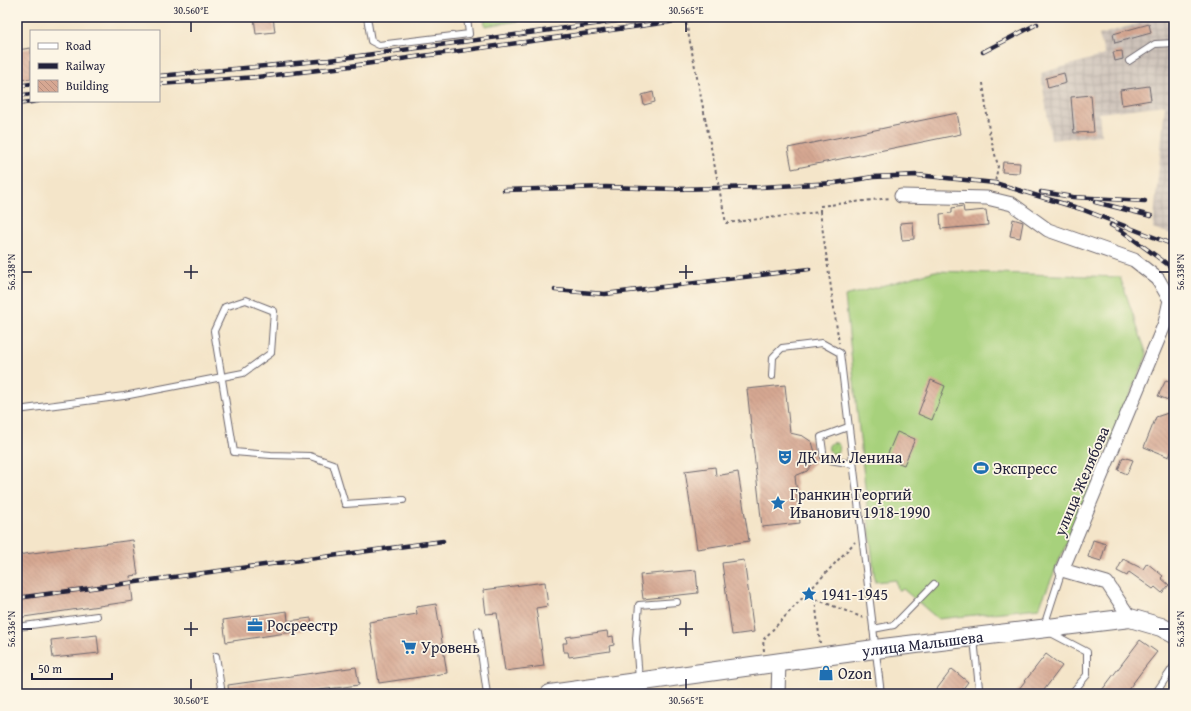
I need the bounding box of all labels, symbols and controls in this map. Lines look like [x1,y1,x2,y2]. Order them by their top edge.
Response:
text: 30.560°E [173,3,209,18]
text: 30.565°E [668,3,704,18]
legend [30,30,160,102]
text: Road [66,37,92,54]
text: Railway [66,57,105,74]
text: Building [66,77,109,94]
text: 56.338°N [4,253,19,290]
text: 56.338°N [1173,253,1188,290]
street label: улица Желябова [1047,422,1115,541]
place label: ДК им. Ленина [796,445,903,469]
theatre icon: ДК им. Ленина [776,448,794,466]
place label: Экспресс [993,456,1057,480]
sports icon: Экспресс [972,459,990,477]
place label: Гранкин Георгий Иванович 1918-1990 [790,482,930,524]
place icon: Гранкин Георгий Иванович 1918-1990 [769,494,787,512]
place label: 1941-1945 [821,582,888,606]
place icon: 1941-1945 [800,585,818,603]
text: 56.336°N [4,610,19,647]
text: 56.336°N [1173,610,1188,647]
place label: Росреестр [267,613,338,637]
office icon: Росреестр [246,616,264,634]
street label: улица Малышева [859,624,985,663]
place label: Уровень [421,635,480,659]
supermarket icon: Уровень [400,638,418,656]
scale bar [32,655,112,681]
text: 50 m [38,660,62,677]
place label: Ozon [838,661,872,685]
shop icon: Ozon [817,664,835,682]
text: 30.560°E [173,693,209,708]
text: 30.565°E [668,693,704,708]

